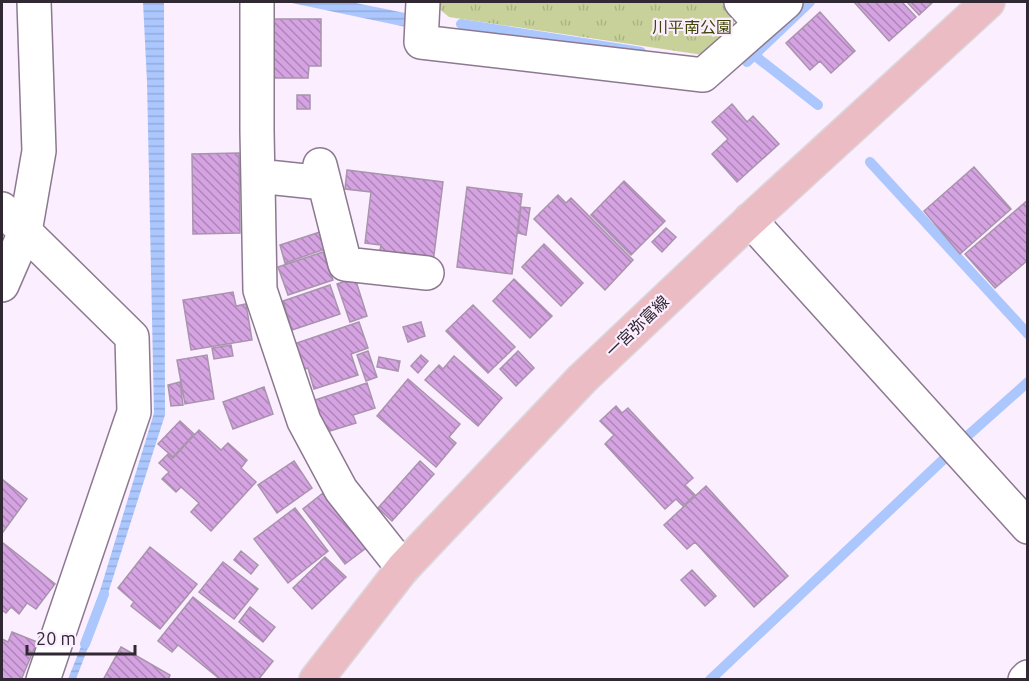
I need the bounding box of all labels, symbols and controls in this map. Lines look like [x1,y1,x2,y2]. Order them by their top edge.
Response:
park label: 川平南公園 [652,18,732,36]
street label: 一宮弥富線 [602,292,672,360]
scale bar [27,618,135,656]
text: 20 m [36,628,76,648]

